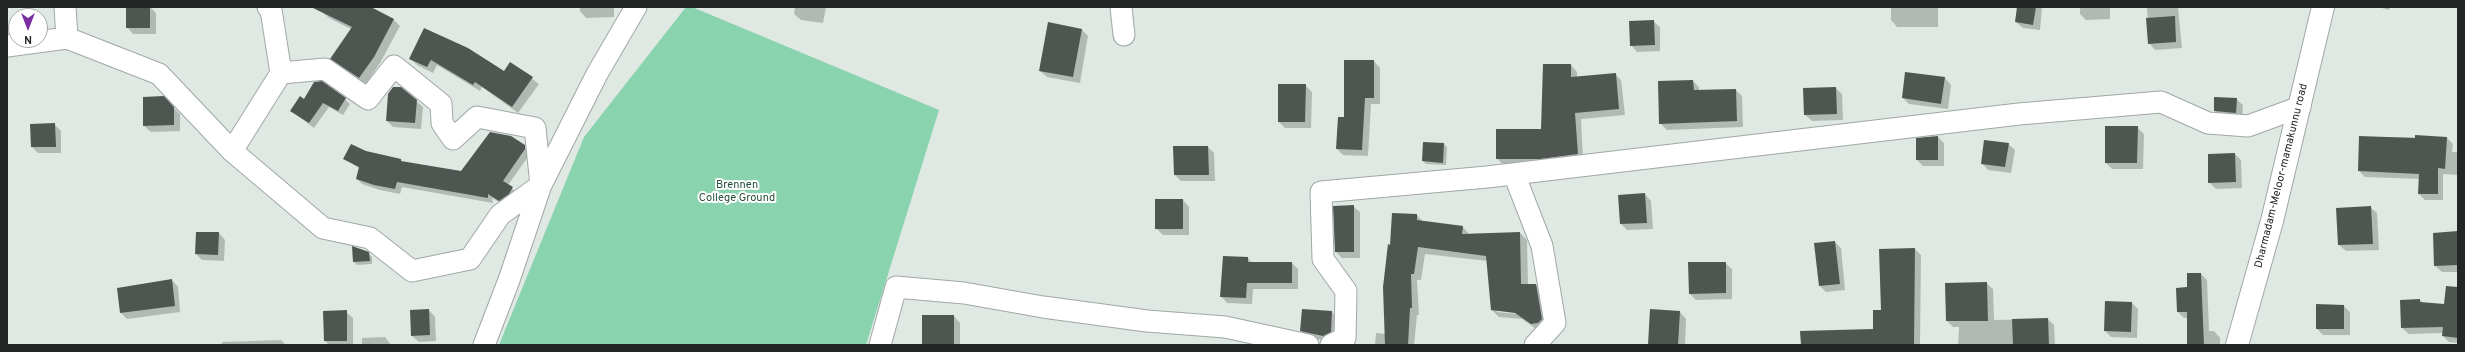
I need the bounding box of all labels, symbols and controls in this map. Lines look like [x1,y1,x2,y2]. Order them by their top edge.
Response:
north arrow [8,8,48,48]
text: N [24,32,32,46]
street label: Dharmadam-Meloor-mamakunnu road [2253,82,2311,270]
park label: Brennen College Ground [699,179,775,205]

